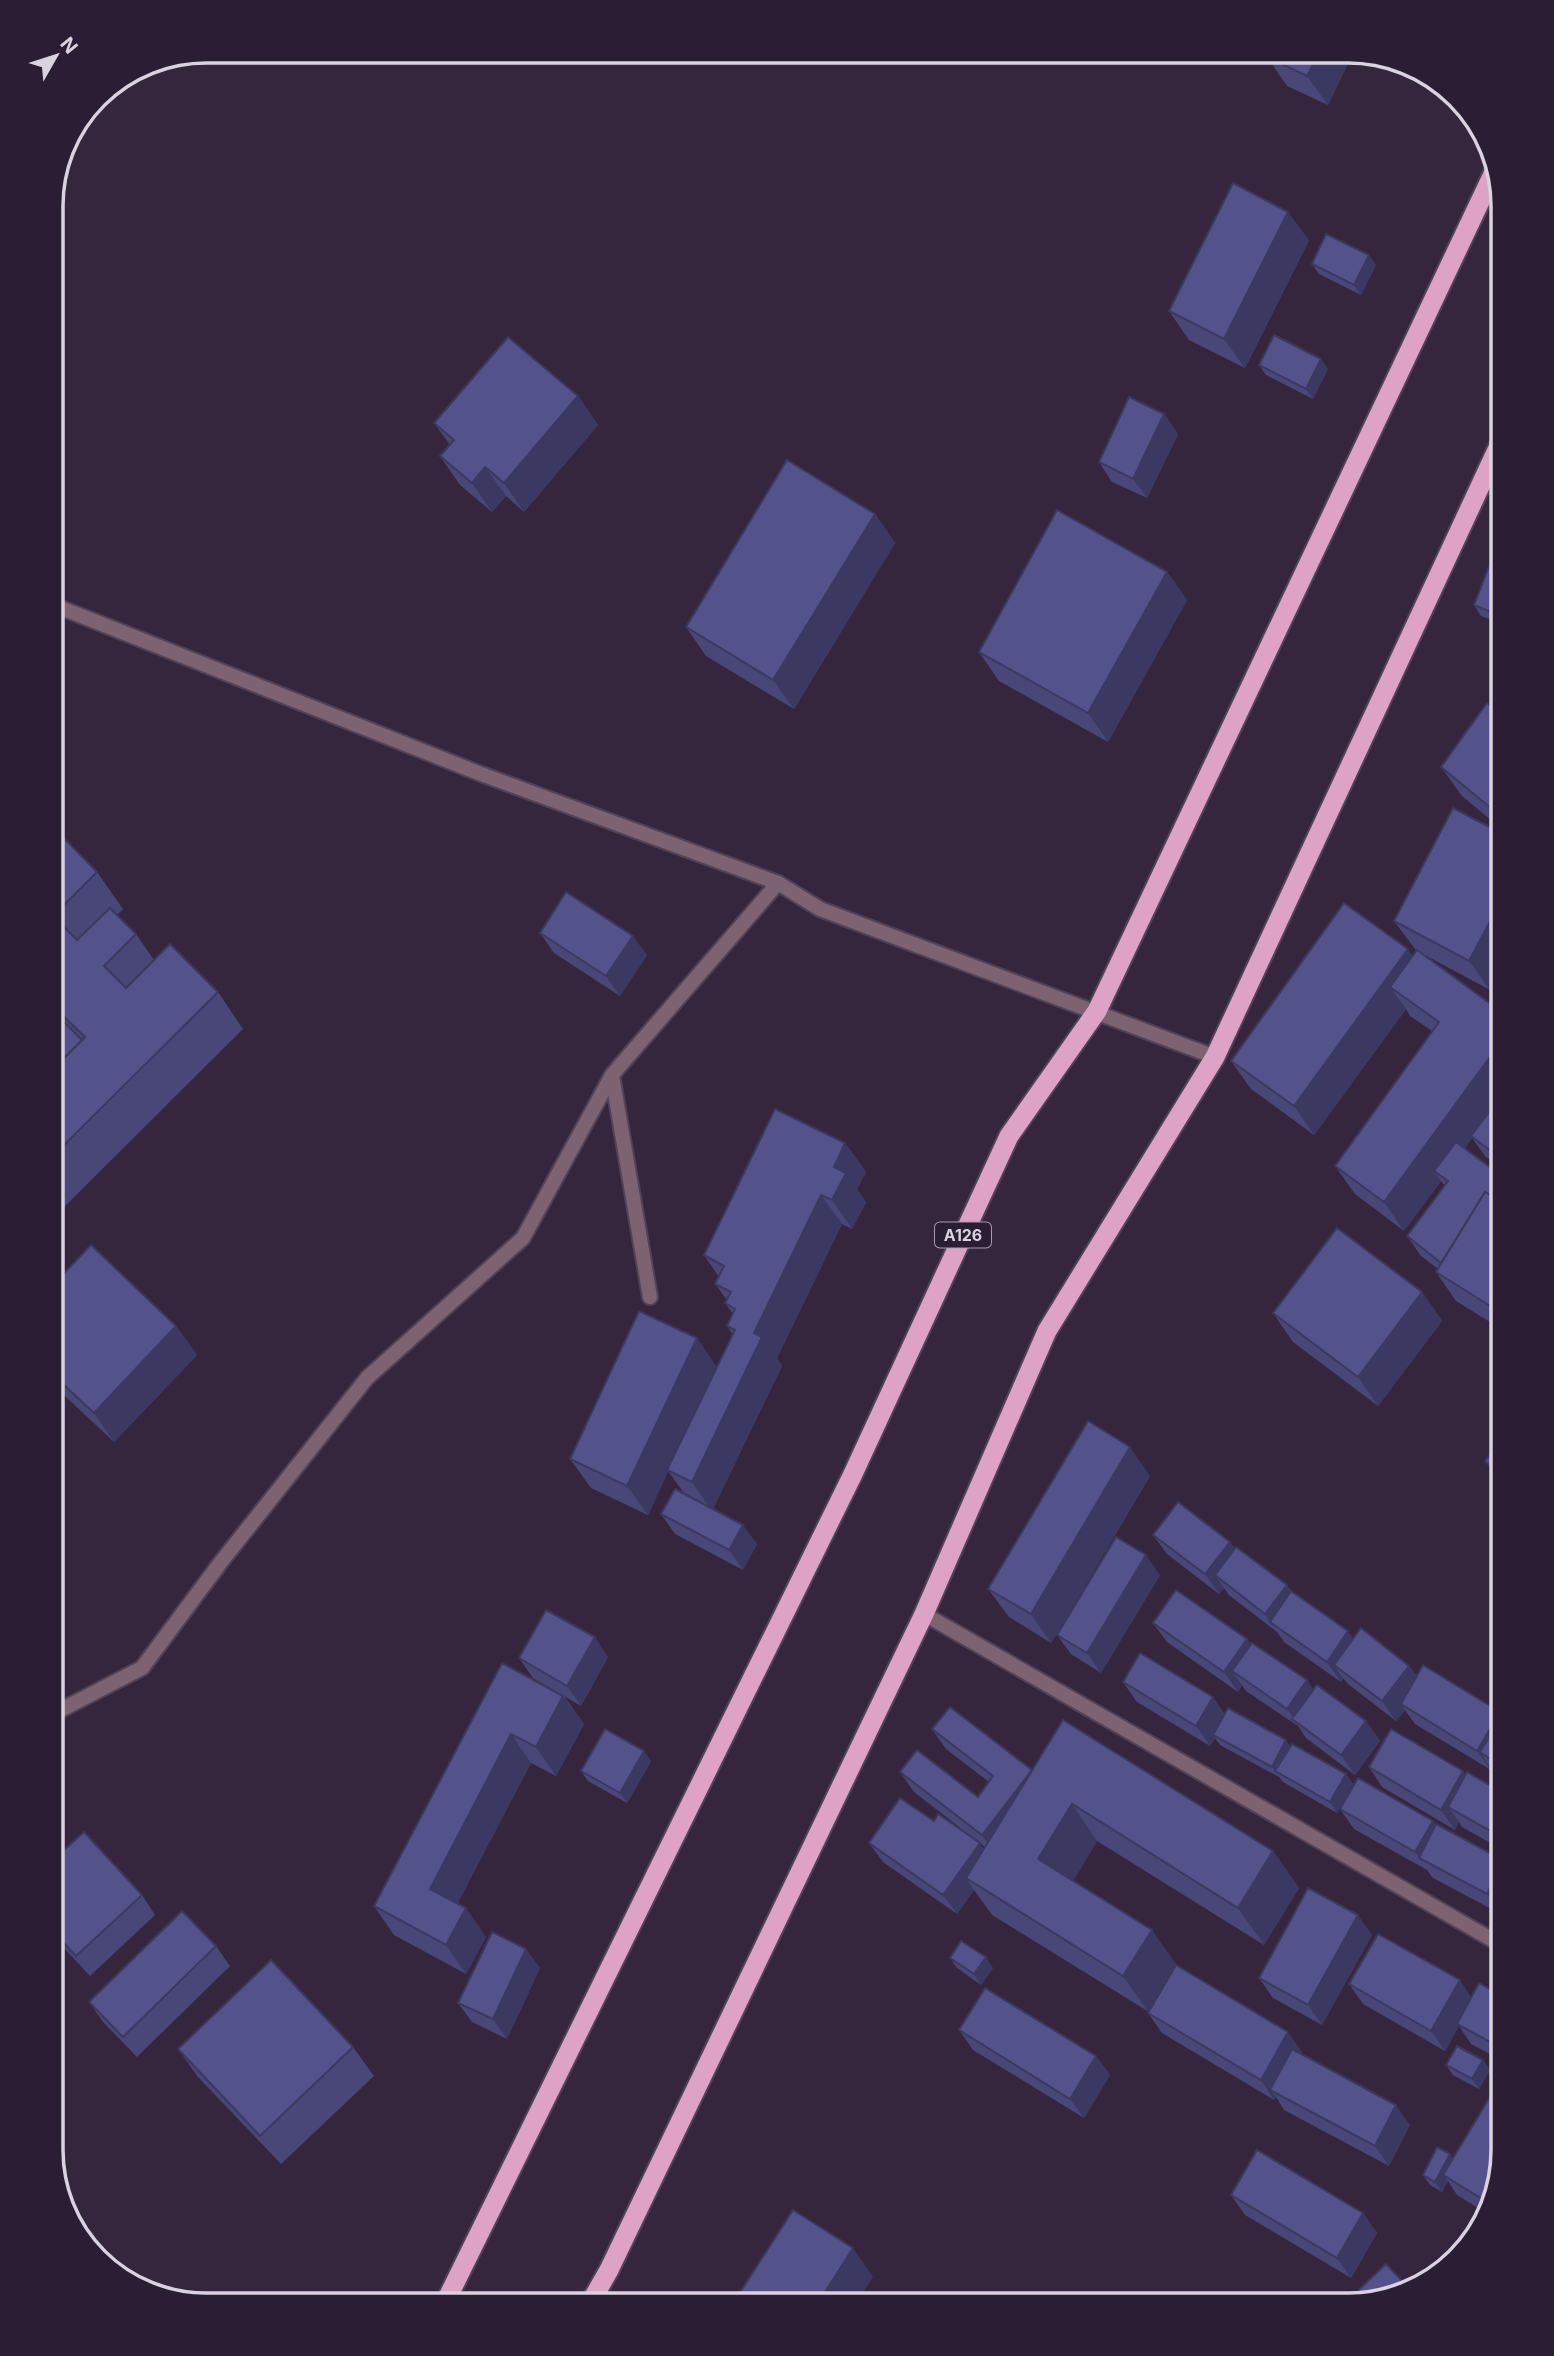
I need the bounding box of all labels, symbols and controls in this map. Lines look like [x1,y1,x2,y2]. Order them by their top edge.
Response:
north arrow [21,21,91,91]
text: N [55,33,82,58]
road number: A126 [935,1222,991,1247]

